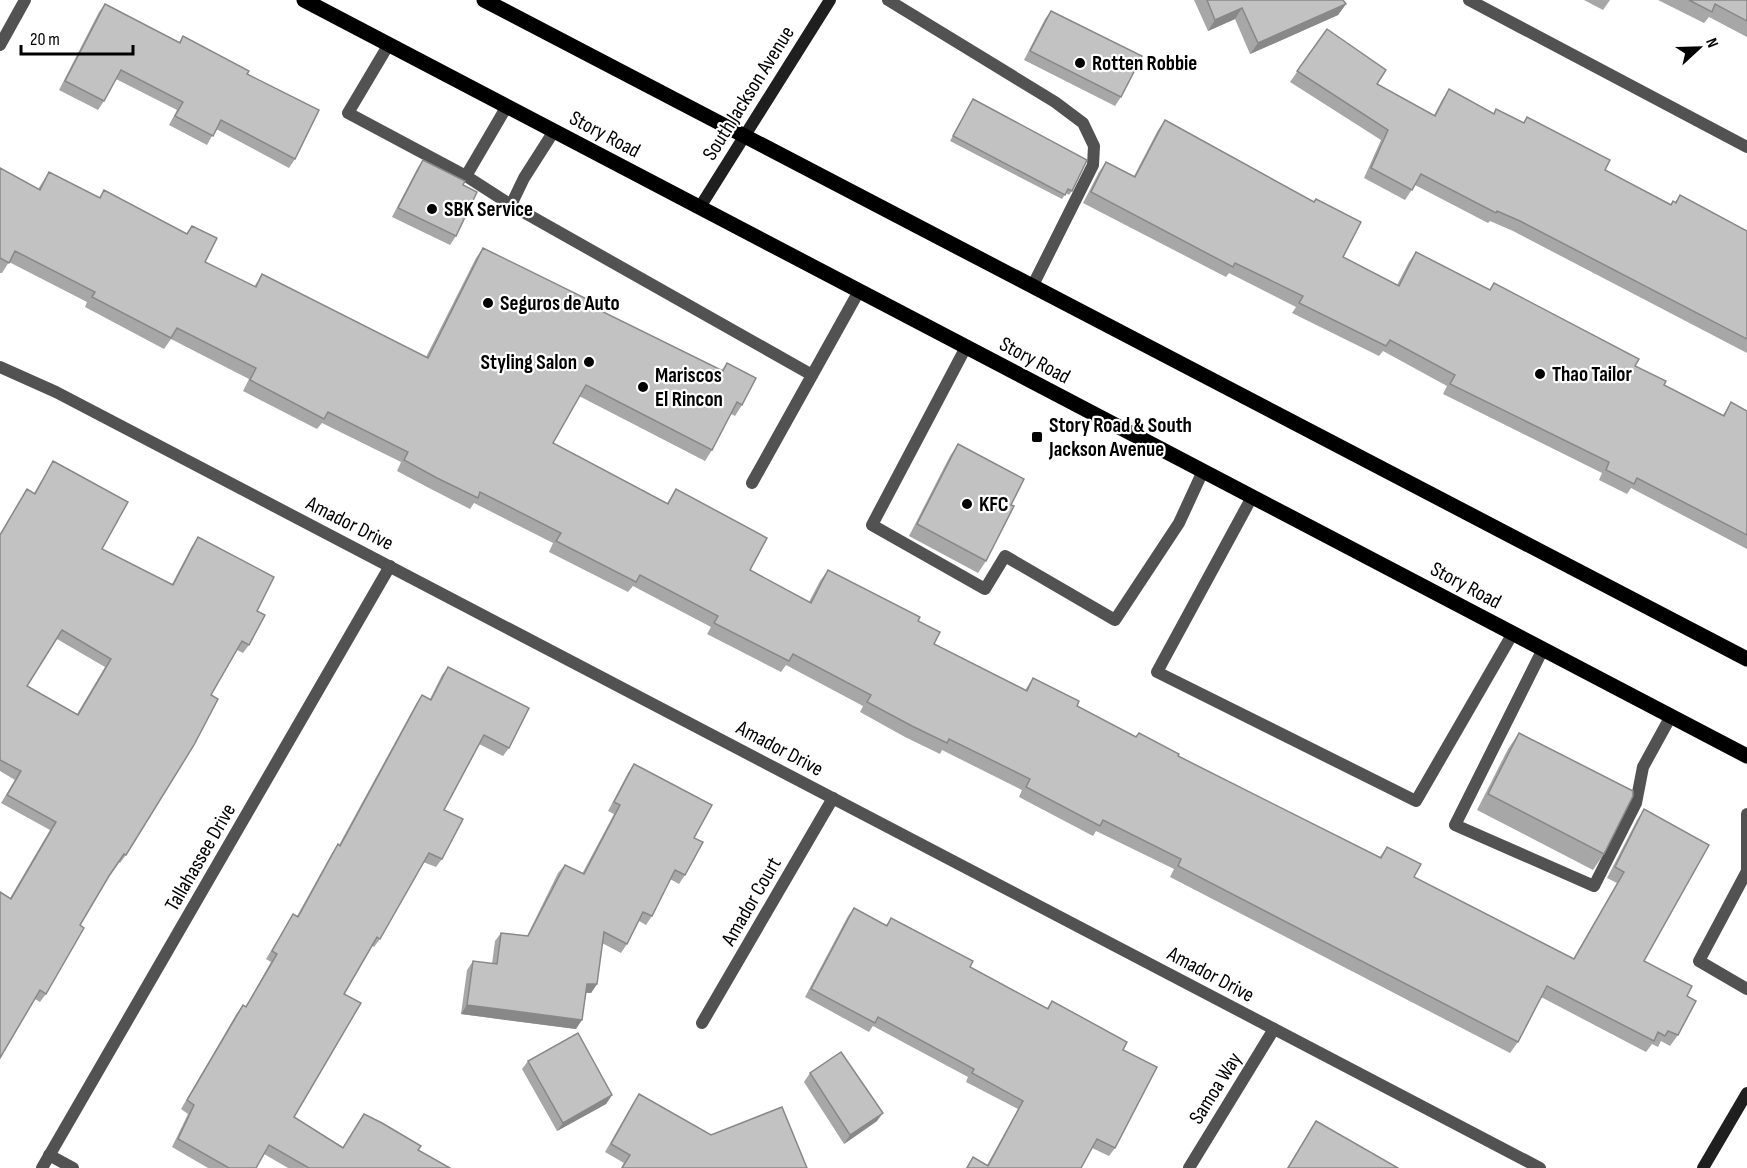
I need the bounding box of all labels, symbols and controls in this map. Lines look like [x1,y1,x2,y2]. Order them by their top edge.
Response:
scale bar [21,18,134,56]
north arrow [1669,18,1729,78]
street label: South Jackson Avenue [697,21,800,165]
text: 20 m [30,29,60,50]
text: N [1701,35,1722,50]
place label: Rotten Robbie [1092,51,1197,76]
marker: Rotten Robbie [1073,56,1087,70]
street label: Story Road [565,105,644,163]
place label: SBK Service [444,197,533,222]
marker: SBK Service [425,202,439,216]
place label: Seguros de Auto [500,291,620,316]
marker: Seguros de Auto [481,296,495,310]
street label: Story Road [995,331,1074,389]
place label: Styling Salon [481,350,577,375]
marker: Styling Salon [582,355,596,369]
place label: Thao Tailor [1552,362,1632,387]
place label: Mariscos El Rincon [655,363,723,412]
marker: Thao Tailor [1533,367,1547,381]
marker: Mariscos El Rincon [636,380,650,394]
place label: Story Road & South Jackson Avenue [1048,413,1192,462]
marker: Story Road & South Jackson Avenue [1030,430,1044,444]
street label: Amador Drive [301,490,398,556]
place label: KFC [979,492,1009,517]
marker: KFC [960,497,974,511]
street label: Story Road [1426,556,1505,614]
street label: Amador Drive [731,715,827,782]
street label: Tallahassee Drive [160,799,241,915]
street label: Amador Court [716,853,787,951]
street label: Amador Drive [1162,941,1258,1008]
street label: Samoa Way [1184,1048,1247,1129]

